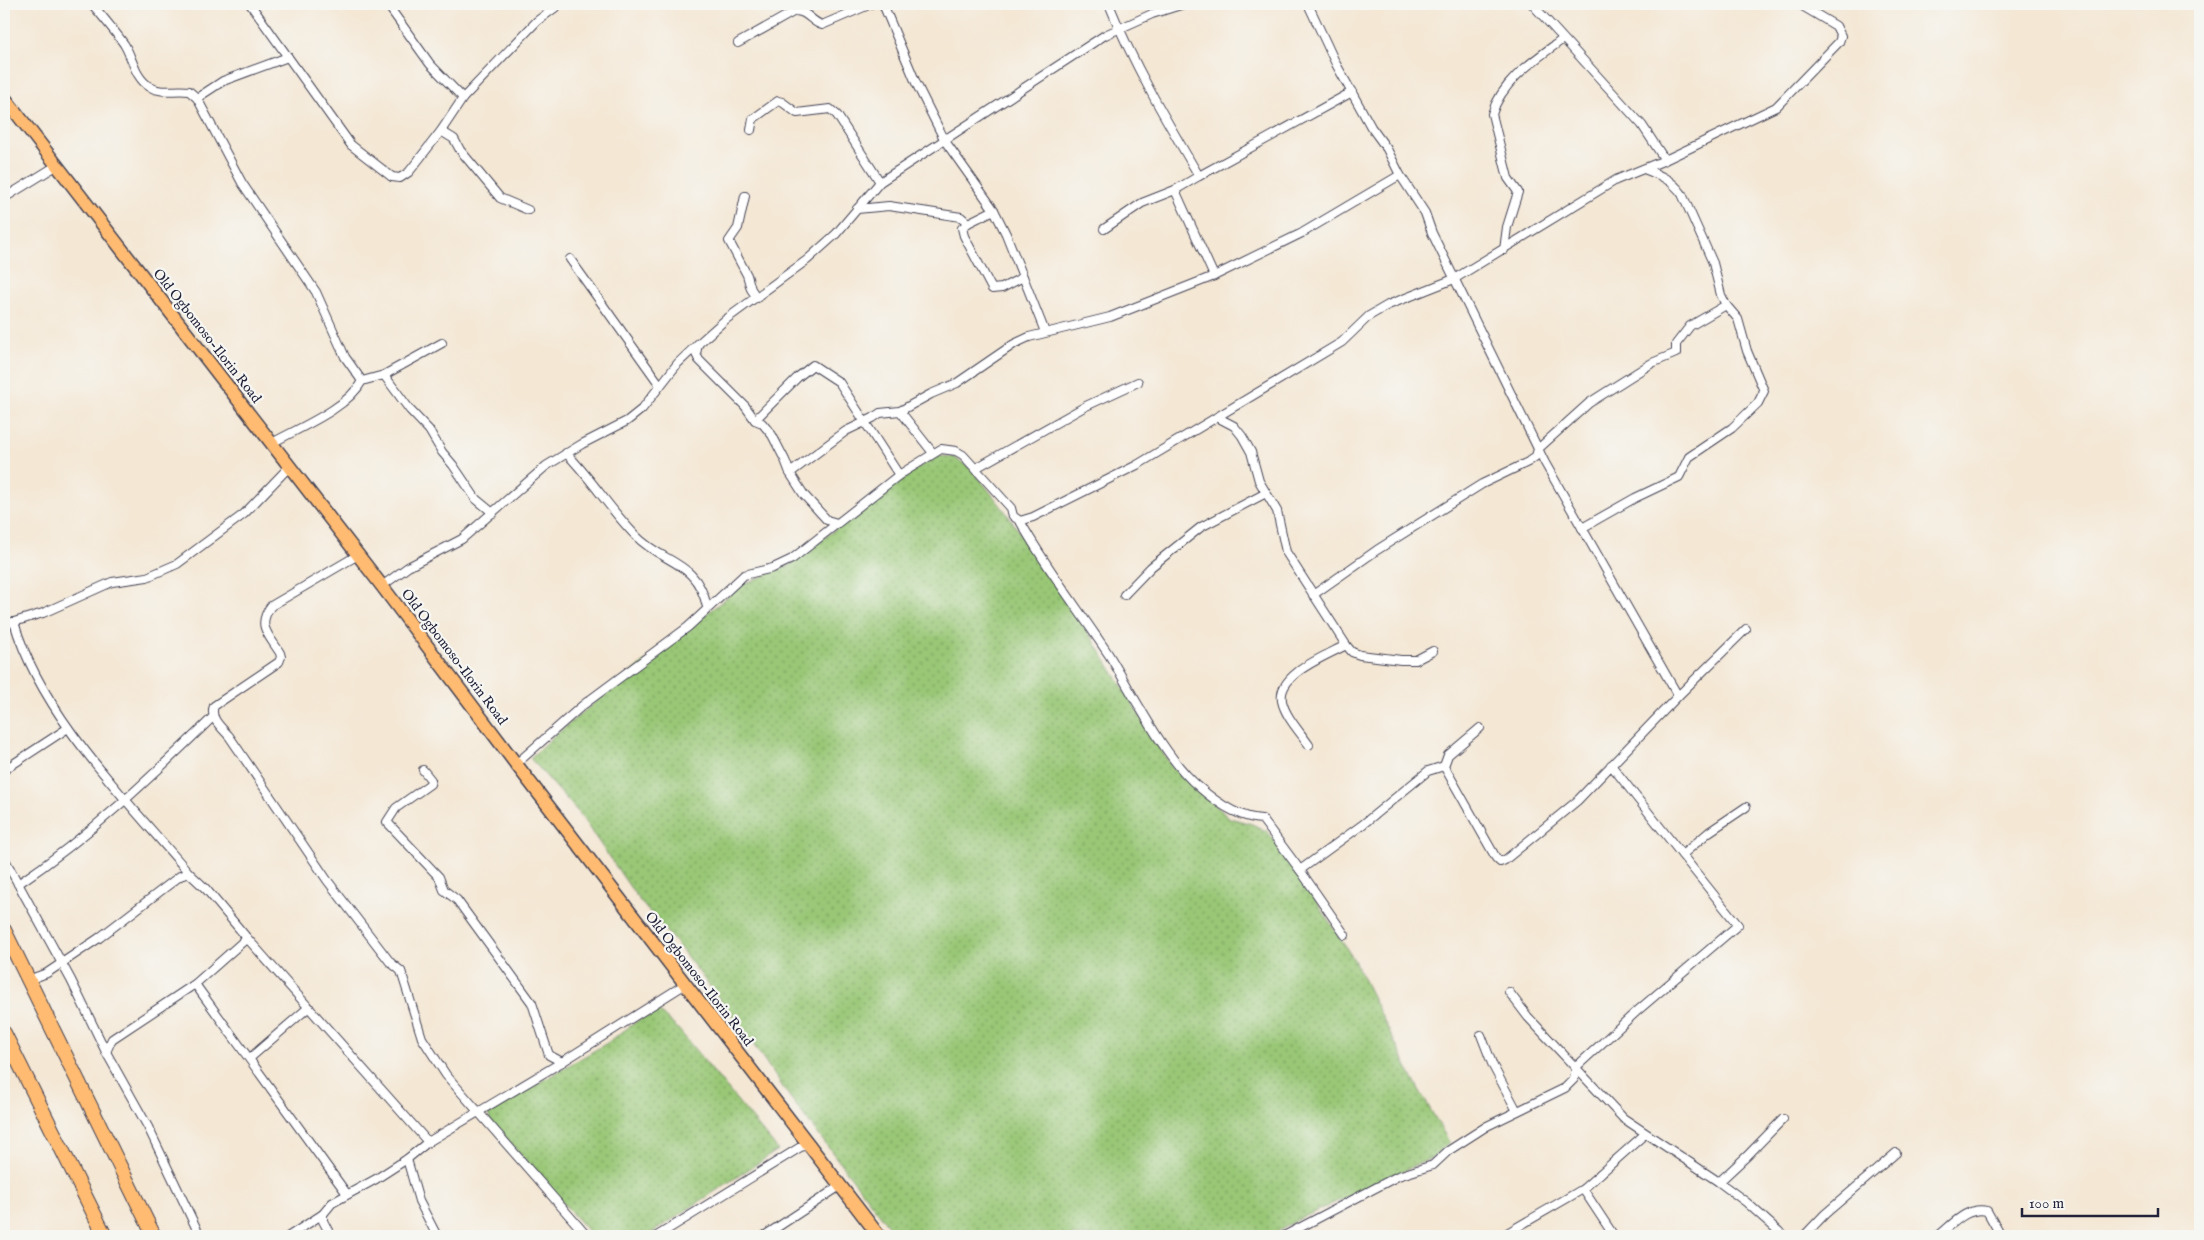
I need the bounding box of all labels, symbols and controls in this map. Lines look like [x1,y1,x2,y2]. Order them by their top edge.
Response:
street label: Old Ogbomoso-Ilorin Road [149,265,265,407]
street label: Old Ogbomoso-Ilorin Road [397,585,511,729]
street label: Old Ogbomoso-Ilorin Road [641,908,757,1050]
scale bar [2022,1185,2158,1217]
text: 100 m [2029,1194,2065,1213]

